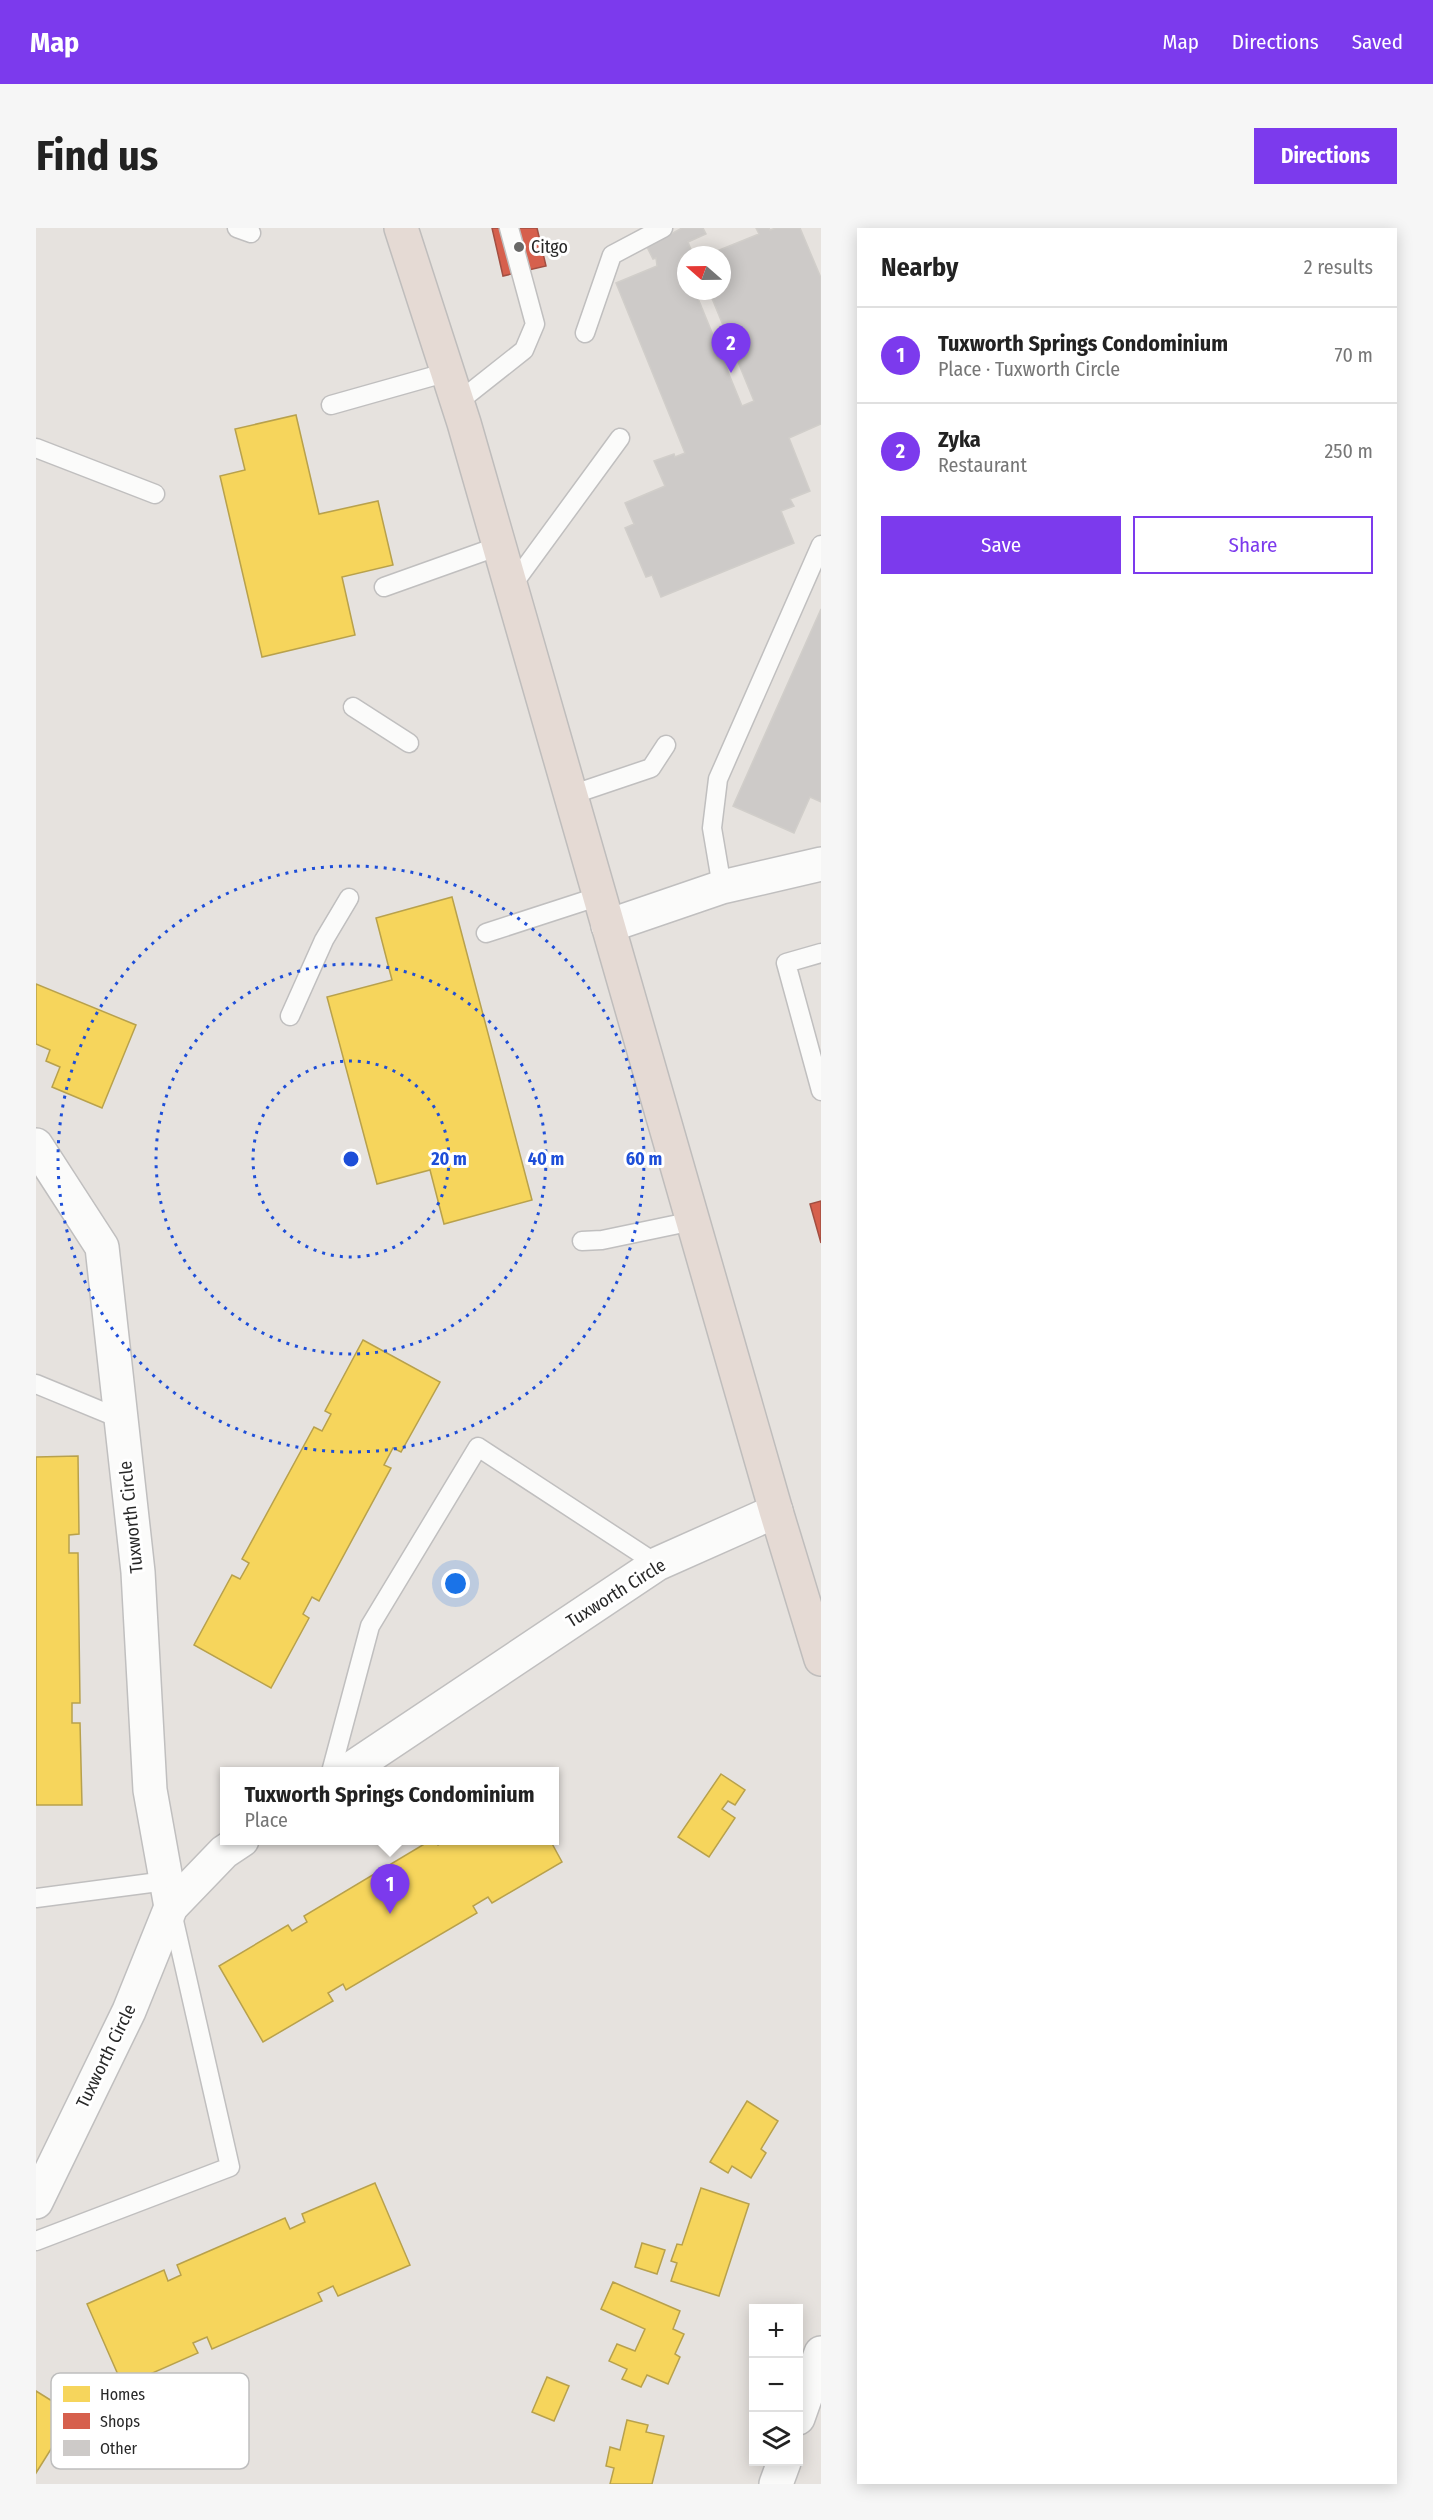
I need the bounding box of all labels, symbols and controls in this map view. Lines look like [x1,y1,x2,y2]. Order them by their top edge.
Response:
text: Map [30,26,79,59]
text: Map [1162,29,1199,55]
text: Directions [1232,29,1319,55]
text: Saved [1352,29,1403,55]
button: Directions [1254,128,1397,184]
text: Find us [36,131,158,181]
place label: Citgo [531,236,568,258]
marker: Citgo [512,240,526,254]
north arrow [677,246,731,300]
text: Nearby [881,252,958,283]
text: 2 results [1304,255,1373,279]
pin: 2 [712,324,750,373]
text: Tuxworth Springs Condominium [938,330,1228,357]
text: 1 [896,343,905,367]
text: 70 m [1335,343,1373,367]
text: Place · Tuxworth Circle [938,357,1120,381]
text: Zyka [938,426,981,453]
text: 2 [896,439,905,463]
text: 250 m [1325,439,1373,463]
text: Restaurant [938,453,1027,477]
button: Save [881,516,1121,574]
button: Share [1133,516,1373,574]
text: 20 m [430,1148,467,1170]
text: 40 m [528,1148,564,1170]
text: 60 m [626,1148,662,1170]
centre of rings [341,1149,361,1169]
street label: Tuxworth Circle [114,1460,148,1574]
street label: Tuxworth Circle [562,1554,670,1632]
your location [441,1569,470,1598]
popup [220,1767,559,1845]
text: Tuxworth Springs Condominium [244,1781,535,1808]
text: Place [244,1808,288,1832]
pin: 1 [370,1864,410,1914]
street label: Tuxworth Circle [71,2000,141,2112]
map controls [749,2304,803,2466]
button: + [749,2304,803,2358]
button: − [749,2358,803,2412]
legend [51,2373,249,2469]
text: Homes [100,2385,145,2404]
text: Shops [100,2412,140,2431]
button: layers [749,2412,803,2466]
text: Other [100,2439,138,2458]

